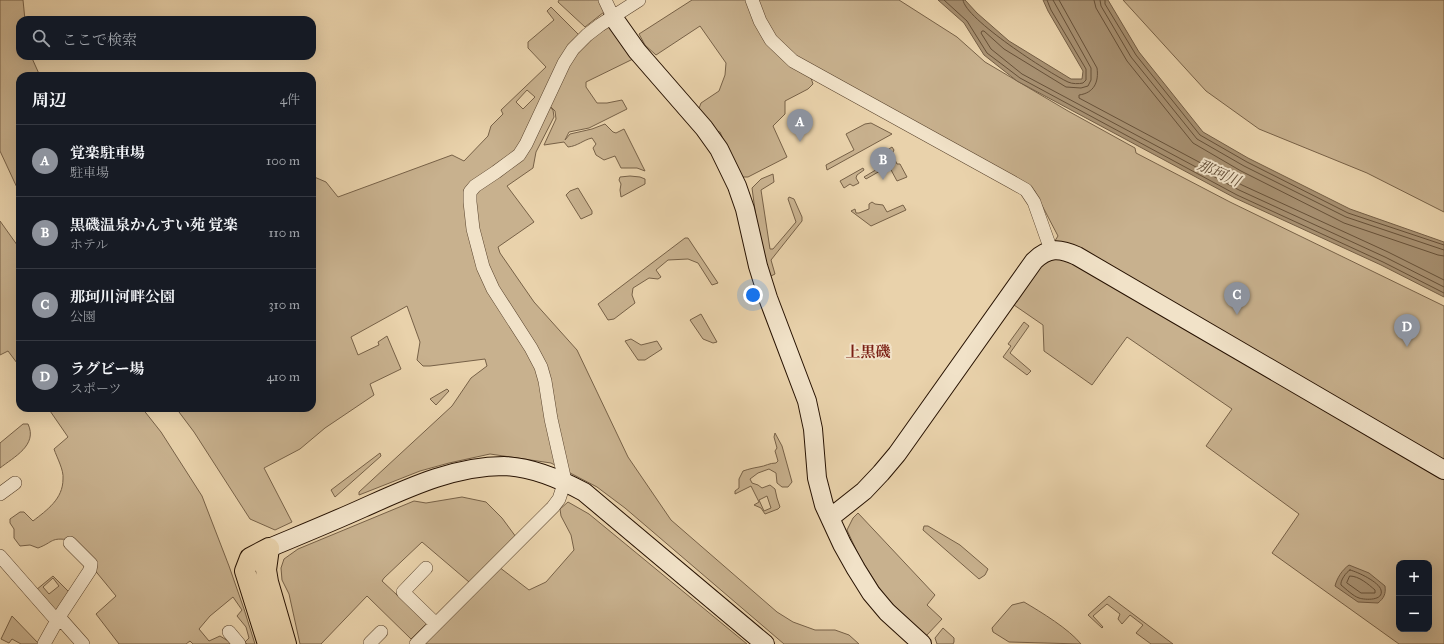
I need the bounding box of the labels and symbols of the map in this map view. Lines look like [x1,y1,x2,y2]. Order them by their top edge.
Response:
pin: A [787,109,813,142]
pin: B [870,147,896,180]
water label: 那珂川 [1195,156,1245,191]
pin: C [1224,282,1250,315]
your location [743,285,763,305]
pin: D [1394,314,1420,347]
district label: 上黒磯 [845,343,891,361]

